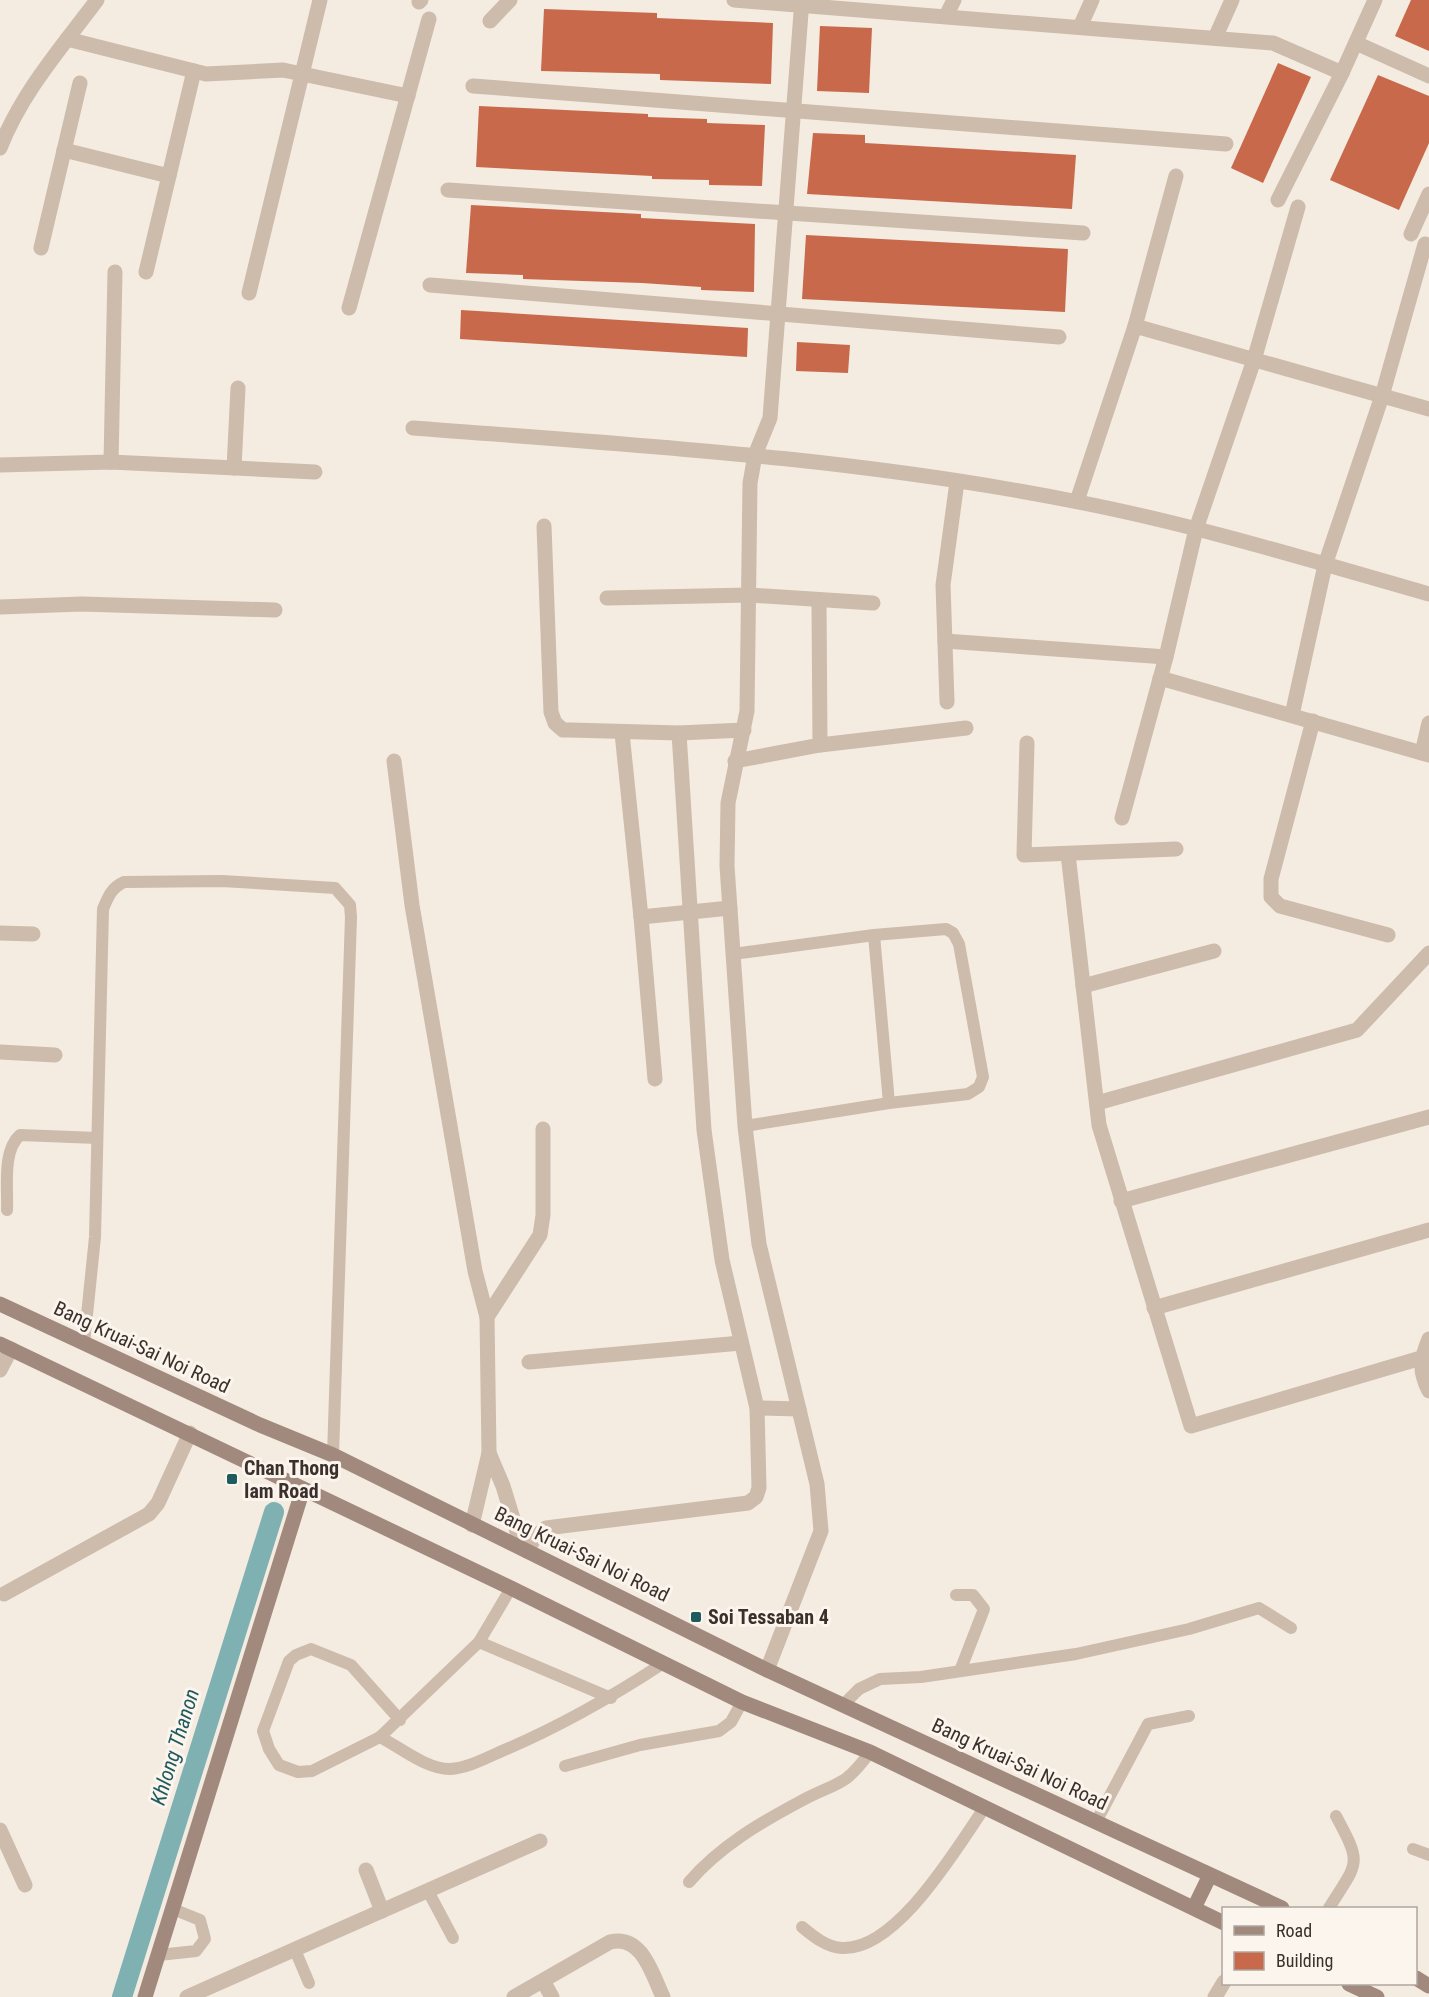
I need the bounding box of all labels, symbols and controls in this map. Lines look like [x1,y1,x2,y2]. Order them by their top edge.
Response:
street label: Bang Kruai-Sai Noi Road [50,1296,234,1398]
place label: Chan Thong Iam Road [244,1456,339,1503]
marker: Chan Thong Iam Road [225,1472,239,1486]
street label: Bang Kruai-Sai Noi Road [491,1501,673,1607]
place label: Soi Tessaban 4 [708,1605,829,1629]
marker: Soi Tessaban 4 [689,1610,703,1624]
water label: Khlong Thanon [146,1686,204,1808]
street label: Bang Kruai-Sai Noi Road [928,1713,1112,1815]
legend [1222,1907,1417,1985]
text: Road [1276,1920,1312,1941]
text: Building [1276,1950,1333,1971]

